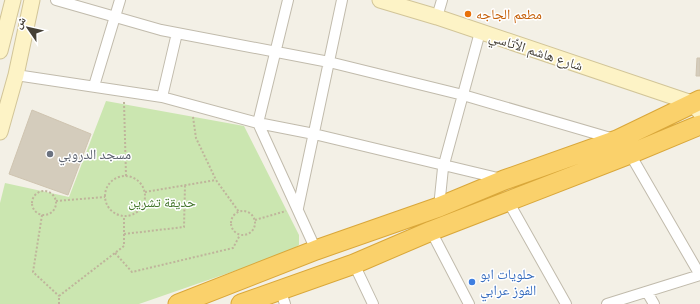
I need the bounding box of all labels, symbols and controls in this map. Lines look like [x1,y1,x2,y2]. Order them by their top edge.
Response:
place label: مطعم الجاجه [476,5,542,24]
north arrow [8,8,48,48]
marker: مطعم الجاجه [463,9,473,19]
text: ش [11,13,30,32]
street label: شارع هاشم الأتاسي [486,27,585,77]
place label: مسجد الدروبي [58,145,131,166]
marker: مسجد الدروبي [45,149,55,159]
park label: حديقة تشرين [128,193,196,211]
place label: حلويات ابو الفوز عرابي [480,265,536,302]
marker: حلويات ابو الفوز عرابي [467,277,477,287]

